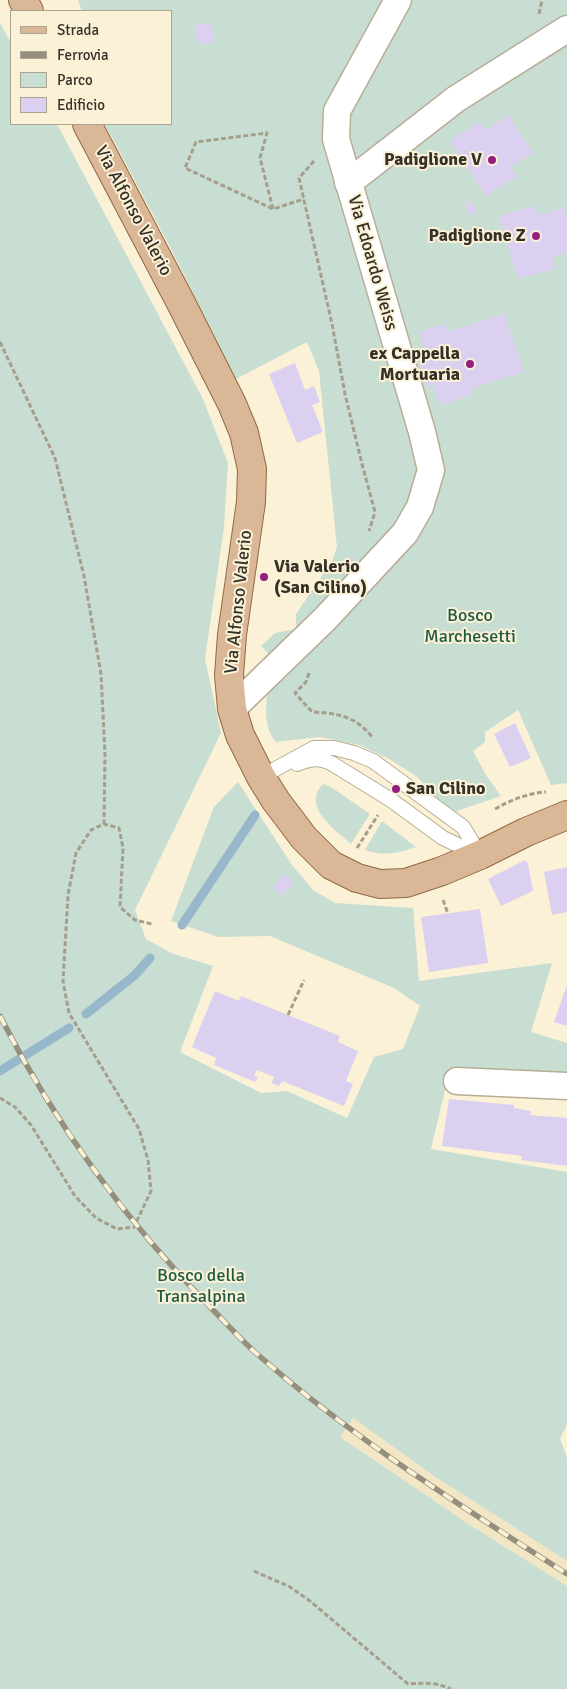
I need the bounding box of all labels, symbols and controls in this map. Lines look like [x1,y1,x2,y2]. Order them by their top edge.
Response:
legend [10,10,172,125]
text: Strada [57,21,99,39]
text: Ferrovia [57,46,109,64]
text: Parco [57,71,93,89]
text: Edificio [57,96,105,114]
street label: Via Alfonso Valerio [90,142,176,280]
place label: Padiglione V [384,149,482,171]
marker: Padiglione V [486,154,498,166]
street label: Via Edoardo Weiss [342,193,402,333]
place label: Padiglione Z [429,225,526,247]
marker: Padiglione Z [530,230,542,242]
place label: ex Cappella Mortuaria [370,343,460,386]
marker: ex Cappella Mortuaria [464,358,476,370]
street label: Via Alfonso Valerio [221,529,257,675]
place label: Via Valerio (San Cilino) [274,556,367,598]
marker: Via Valerio (San Cilino) [258,571,270,583]
park label: Bosco Marchesetti [424,605,516,648]
place label: San Cilino [406,778,485,800]
marker: San Cilino [390,783,402,795]
park label: Bosco della Transalpina [156,1265,246,1308]

